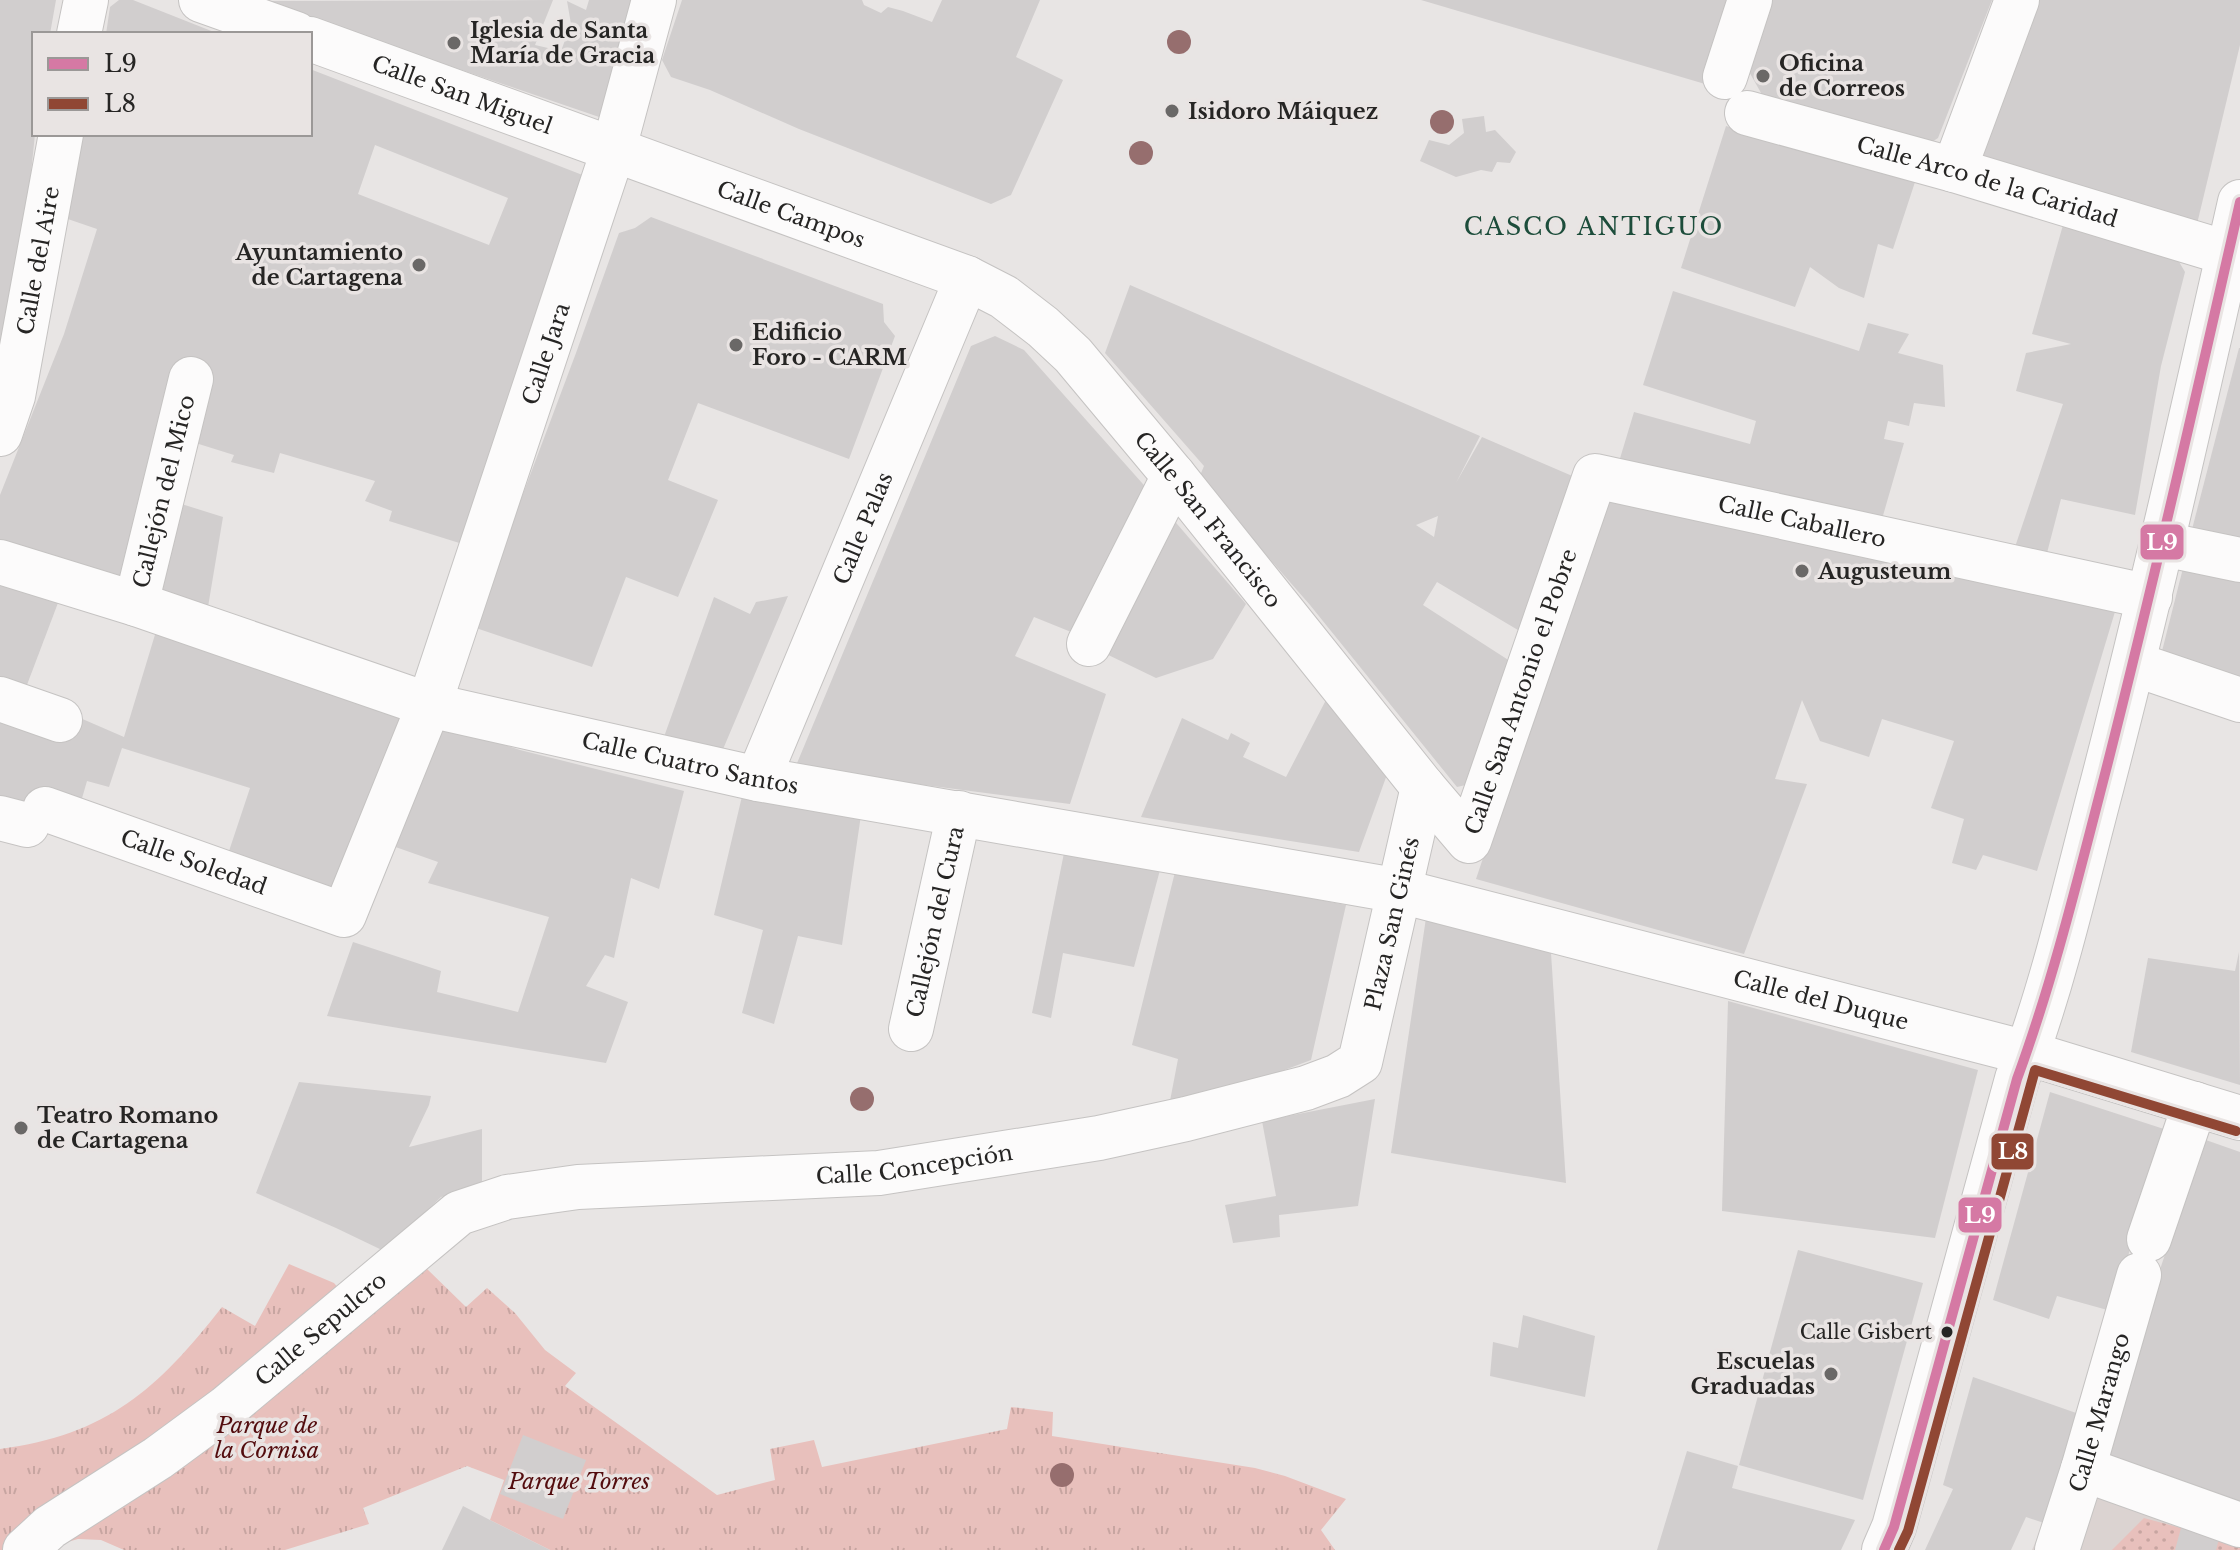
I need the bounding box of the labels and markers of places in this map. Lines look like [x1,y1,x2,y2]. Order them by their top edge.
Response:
place label: Iglesia de Santa María de Gracia [470,17,655,69]
marker: Iglesia de Santa María de Gracia [445,34,463,52]
place label: Oficina de Correos [1779,50,1905,102]
marker: Oficina de Correos [1754,67,1772,85]
place label: Isidoro Máiquez [1188,98,1378,125]
marker: Isidoro Máiquez [1163,102,1181,120]
place label: Ayuntamiento de Cartagena [235,239,403,291]
marker: Ayuntamiento de Cartagena [410,256,428,274]
place label: Edificio Foro - CARM [752,319,907,371]
marker: Edificio Foro - CARM [727,336,745,354]
place label: Augusteum [1817,558,1951,585]
marker: Augusteum [1793,562,1811,580]
place label: Teatro Romano de Cartagena [37,1102,218,1154]
marker: Teatro Romano de Cartagena [12,1119,30,1137]
place label: Calle Gisbert [1800,1320,1932,1344]
marker: Calle Gisbert [1939,1324,1955,1340]
place label: Escuelas Graduadas [1691,1348,1815,1400]
marker: Escuelas Graduadas [1822,1365,1840,1383]

